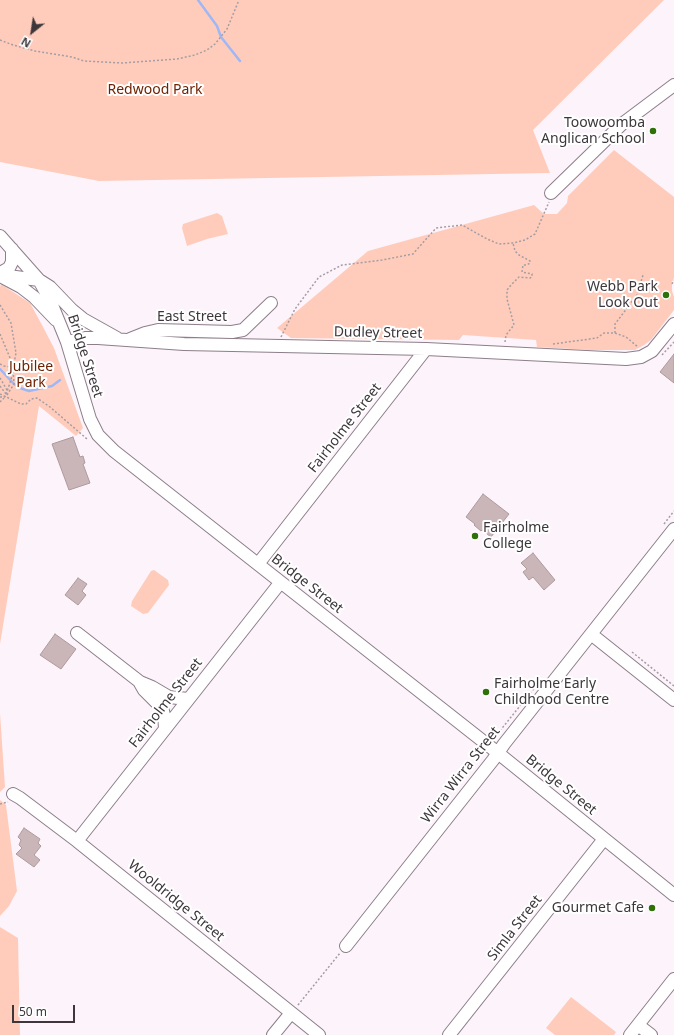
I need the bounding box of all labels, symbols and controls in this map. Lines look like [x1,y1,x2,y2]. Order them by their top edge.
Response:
north arrow [12,12,52,52]
text: N [18,34,33,52]
park label: Redwood Park [108,82,202,98]
place label: Toowoomba Anglican School [541,115,645,148]
marker: Toowoomba Anglican School [648,126,658,136]
place label: Webb Park Look Out [587,279,658,312]
marker: Webb Park Look Out [661,290,671,300]
street label: East Street [157,309,227,325]
street label: Bridge Street [64,312,106,400]
street label: Dudley Street [334,324,422,342]
park label: Jubilee Park [9,359,53,392]
street label: Fairholme Street [305,380,385,476]
place label: Fairholme College [483,520,549,552]
marker: Fairholme College [470,531,480,541]
street label: Bridge Street [268,551,346,617]
street label: Fairholme Street [126,655,206,751]
place label: Fairholme Early Childhood Centre [494,676,609,708]
marker: Fairholme Early Childhood Centre [481,687,491,697]
street label: Wirra Wirra Street [418,723,504,827]
street label: Bridge Street [522,751,600,819]
street label: Wooldridge Street [124,857,228,945]
street label: Simla Street [484,892,546,964]
place label: Gourmet Cafe [552,900,644,916]
marker: Gourmet Cafe [647,903,657,913]
scale bar [14,997,77,1023]
text: 50 m [19,1003,47,1020]

